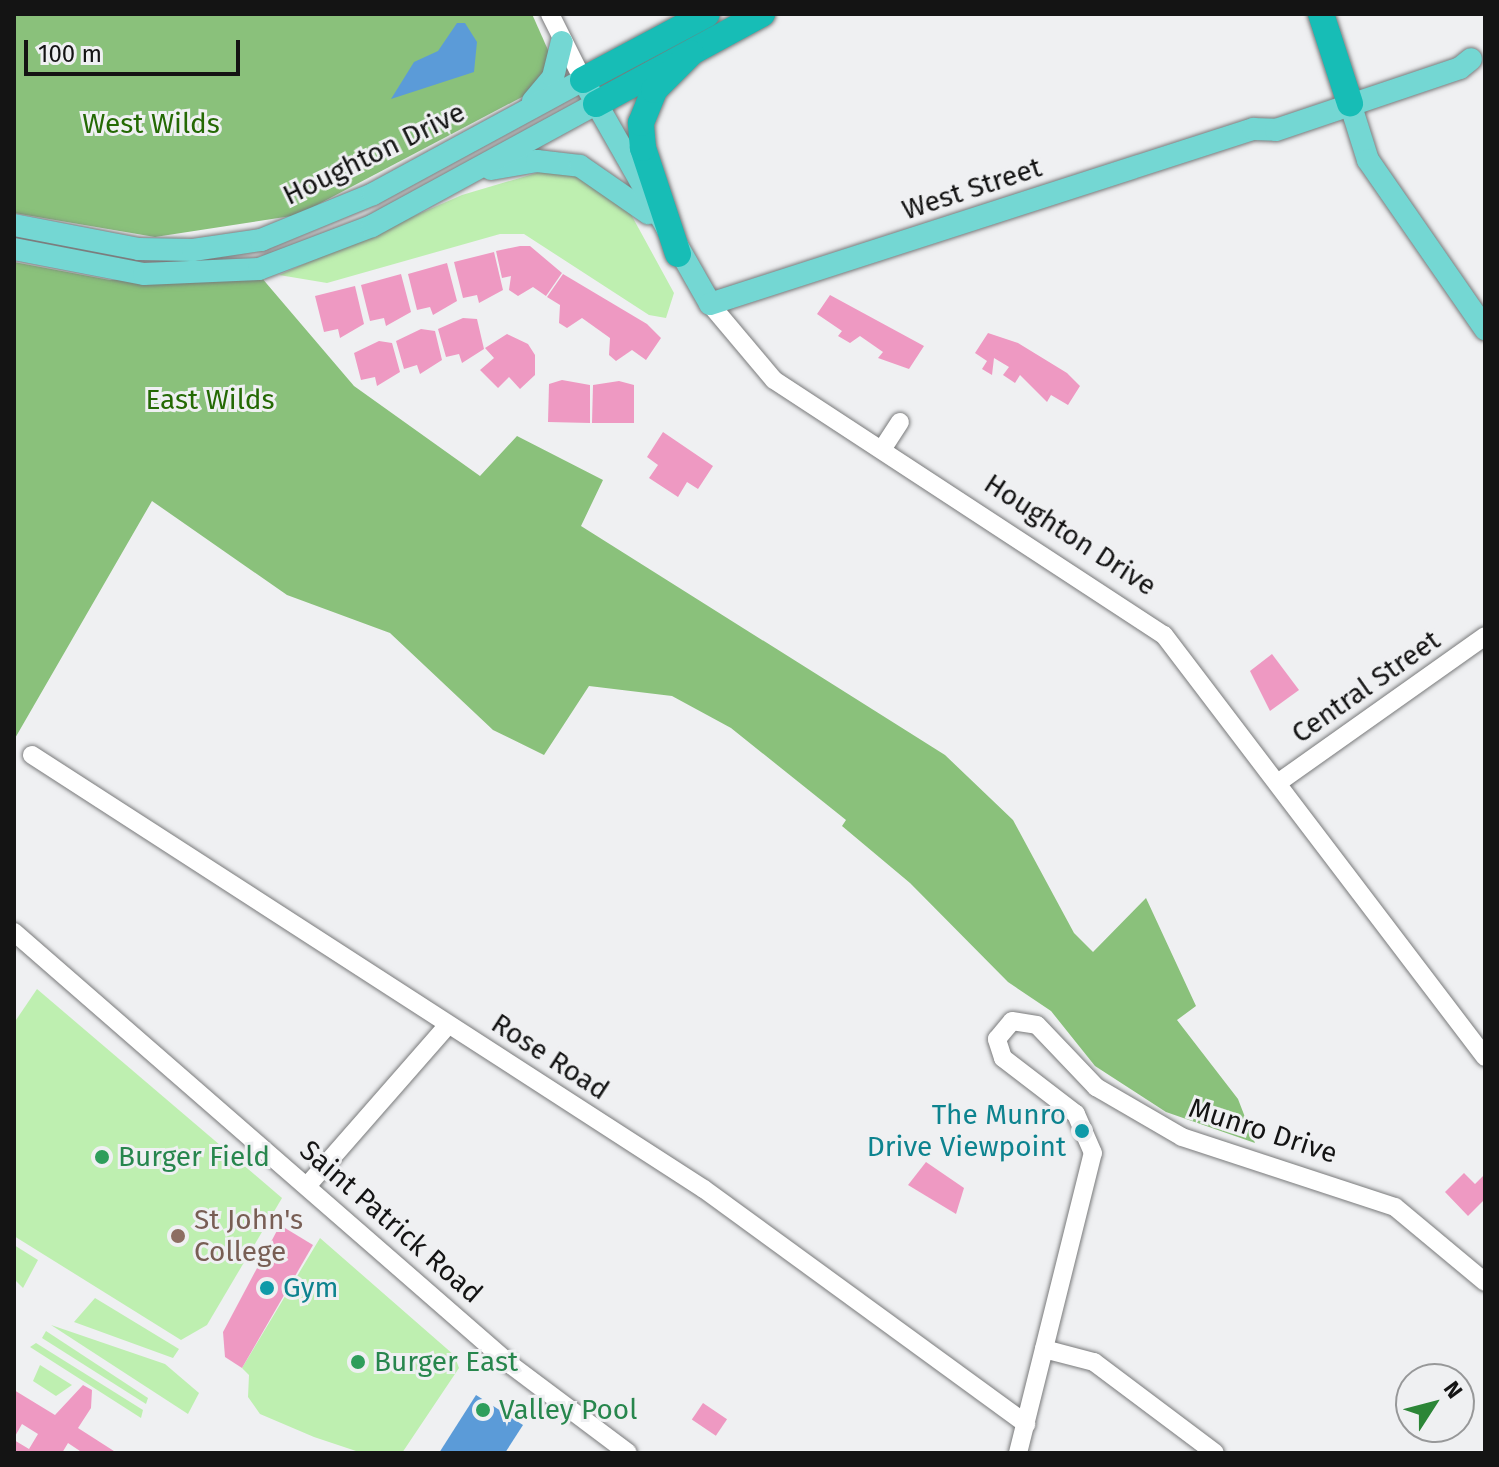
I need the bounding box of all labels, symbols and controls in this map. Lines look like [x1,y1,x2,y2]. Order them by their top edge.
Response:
scale bar [28,24,244,74]
text: 100 m [38,40,102,68]
street label: Houghton Drive [278,95,470,213]
park label: West Wilds [82,107,220,141]
street label: West Street [898,151,1046,227]
park label: East Wilds [145,383,275,417]
street label: Houghton Drive [978,467,1162,603]
street label: Central Street [1285,624,1447,750]
street label: Rose Road [485,1007,615,1107]
street label: Munro Drive [1185,1091,1341,1171]
place label: The Munro Drive Viewpoint [867,1098,1066,1164]
marker: The Munro Drive Viewpoint [1073,1122,1091,1140]
street label: Saint Patrick Road [293,1134,489,1310]
place label: Burger Field [118,1140,270,1174]
marker: Burger Field [93,1148,111,1166]
place label: St John's College [194,1203,303,1269]
marker: St John's College [169,1227,187,1245]
place label: Gym [283,1271,338,1305]
marker: Gym [258,1279,276,1297]
place label: Burger East [374,1345,518,1379]
marker: Burger East [349,1353,367,1371]
north arrow [1395,1363,1475,1443]
text: N [1438,1376,1468,1404]
place label: Valley Pool [499,1393,637,1427]
marker: Valley Pool [474,1401,492,1419]

